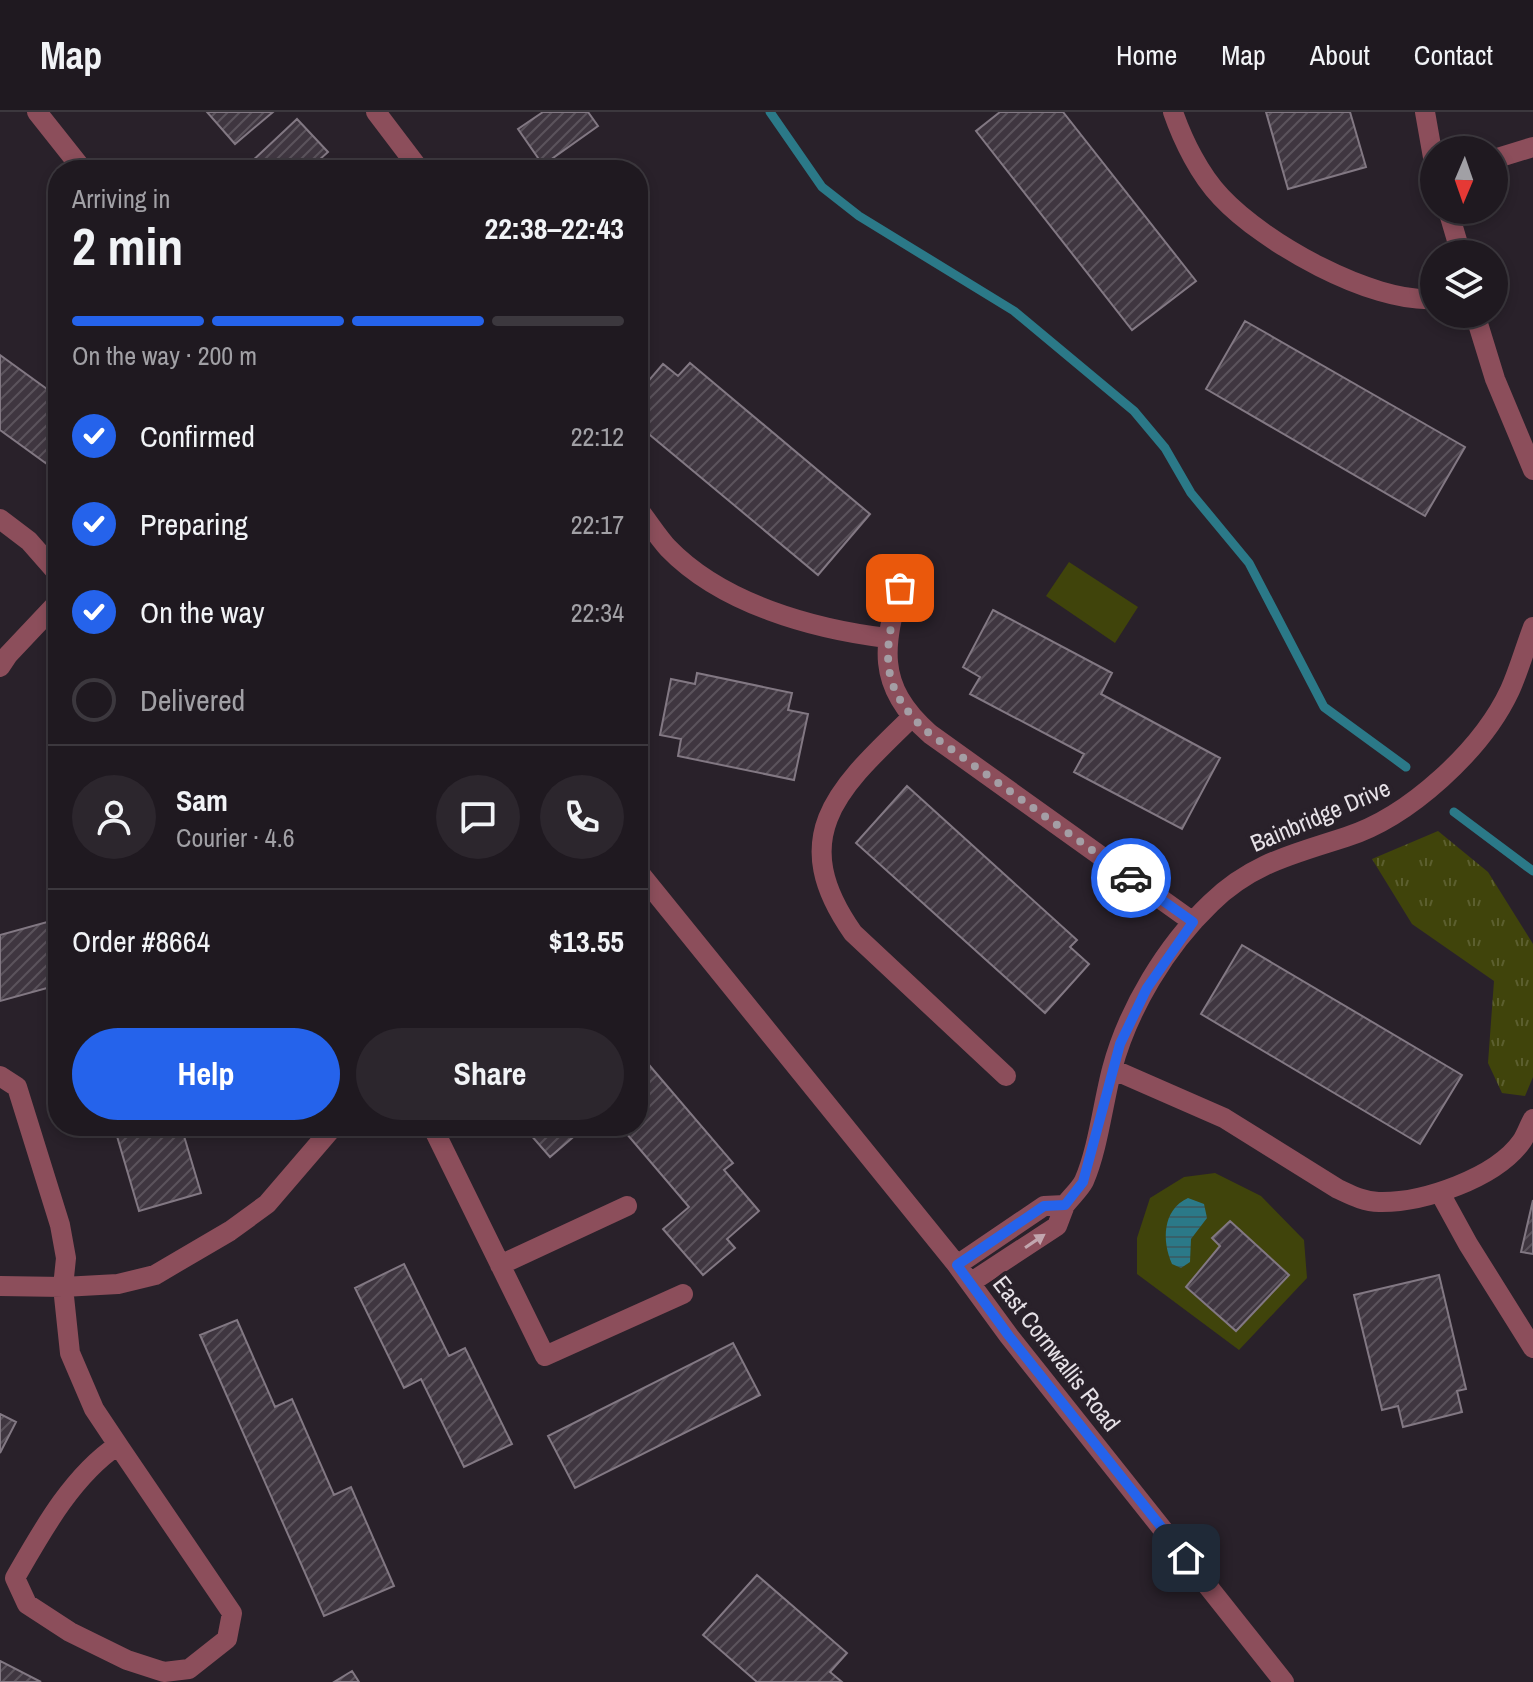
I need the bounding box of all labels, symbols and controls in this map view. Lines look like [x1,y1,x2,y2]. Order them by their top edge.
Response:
text: Map [40,30,102,81]
text: Home [1116,36,1177,74]
text: Map [1221,36,1266,74]
text: About [1310,36,1370,74]
text: Contact [1414,36,1493,74]
north arrow [1420,136,1508,224]
map controls [1420,136,1508,328]
text: Arriving in [72,181,170,216]
text: 22:38–22:43 [485,208,624,248]
text: 2 min [72,211,183,281]
button: layers [1420,240,1508,328]
text: On the way · 200 m [72,338,257,373]
icon: check [72,414,116,458]
text: Confirmed [140,416,255,456]
text: 22:12 [571,419,624,454]
icon: check [72,502,116,546]
text: Preparing [140,504,248,544]
text: 22:17 [571,507,624,542]
pin [866,554,934,622]
icon: bag [878,566,922,610]
icon: check [72,590,116,634]
text: On the way [140,592,264,632]
text: 22:34 [571,595,624,630]
text: Delivered [140,680,245,720]
street label: Bainbridge Drive [1245,771,1395,859]
button: person [72,775,156,859]
button: chat [436,775,520,859]
button: phone [540,775,624,859]
text: Sam [176,780,228,820]
text: Courier · 4.6 [176,820,295,855]
courier [1091,838,1171,918]
icon: car [1109,856,1153,900]
text: Order #8664 [72,921,210,961]
text: $13.55 [549,921,624,961]
button: Help [72,1028,340,1120]
button: Share [356,1028,624,1120]
one-way arrow [1025,1233,1046,1248]
street label: East Cornwallis Road [986,1269,1128,1437]
pin [1152,1524,1220,1592]
icon: home [1164,1536,1208,1580]

